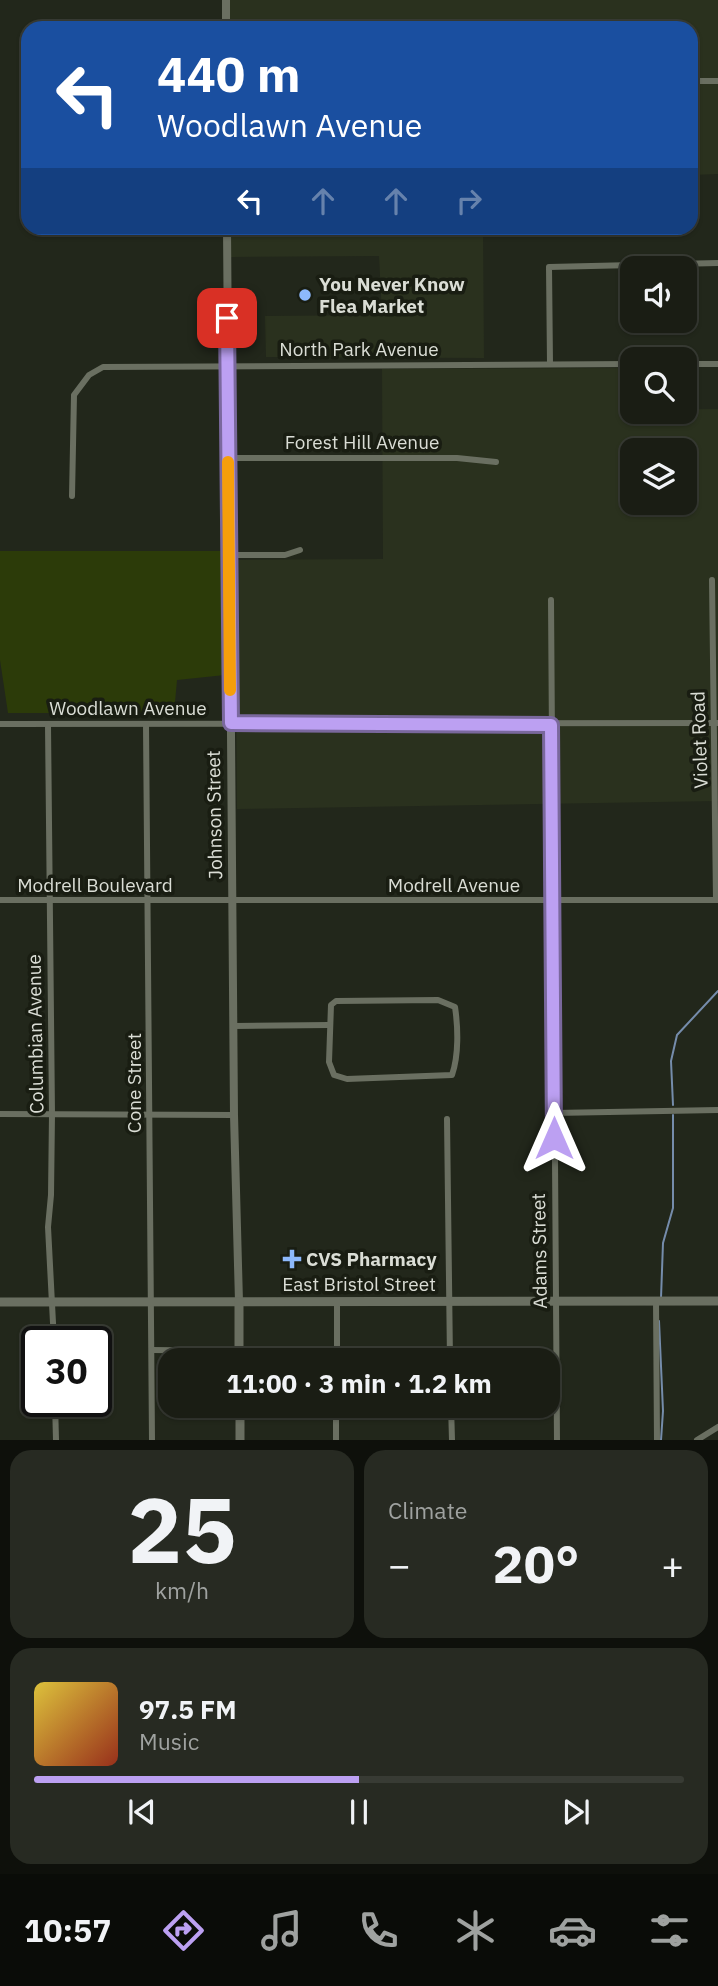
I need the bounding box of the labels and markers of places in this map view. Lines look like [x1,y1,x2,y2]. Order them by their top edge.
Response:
place label: You Never Know Flea Market [319,272,465,318]
marker: You Never Know Flea Market [297,287,313,303]
pin [197,288,257,348]
place label: CVS Pharmacy [306,1247,437,1271]
marker: CVS Pharmacy [284,1251,300,1267]

